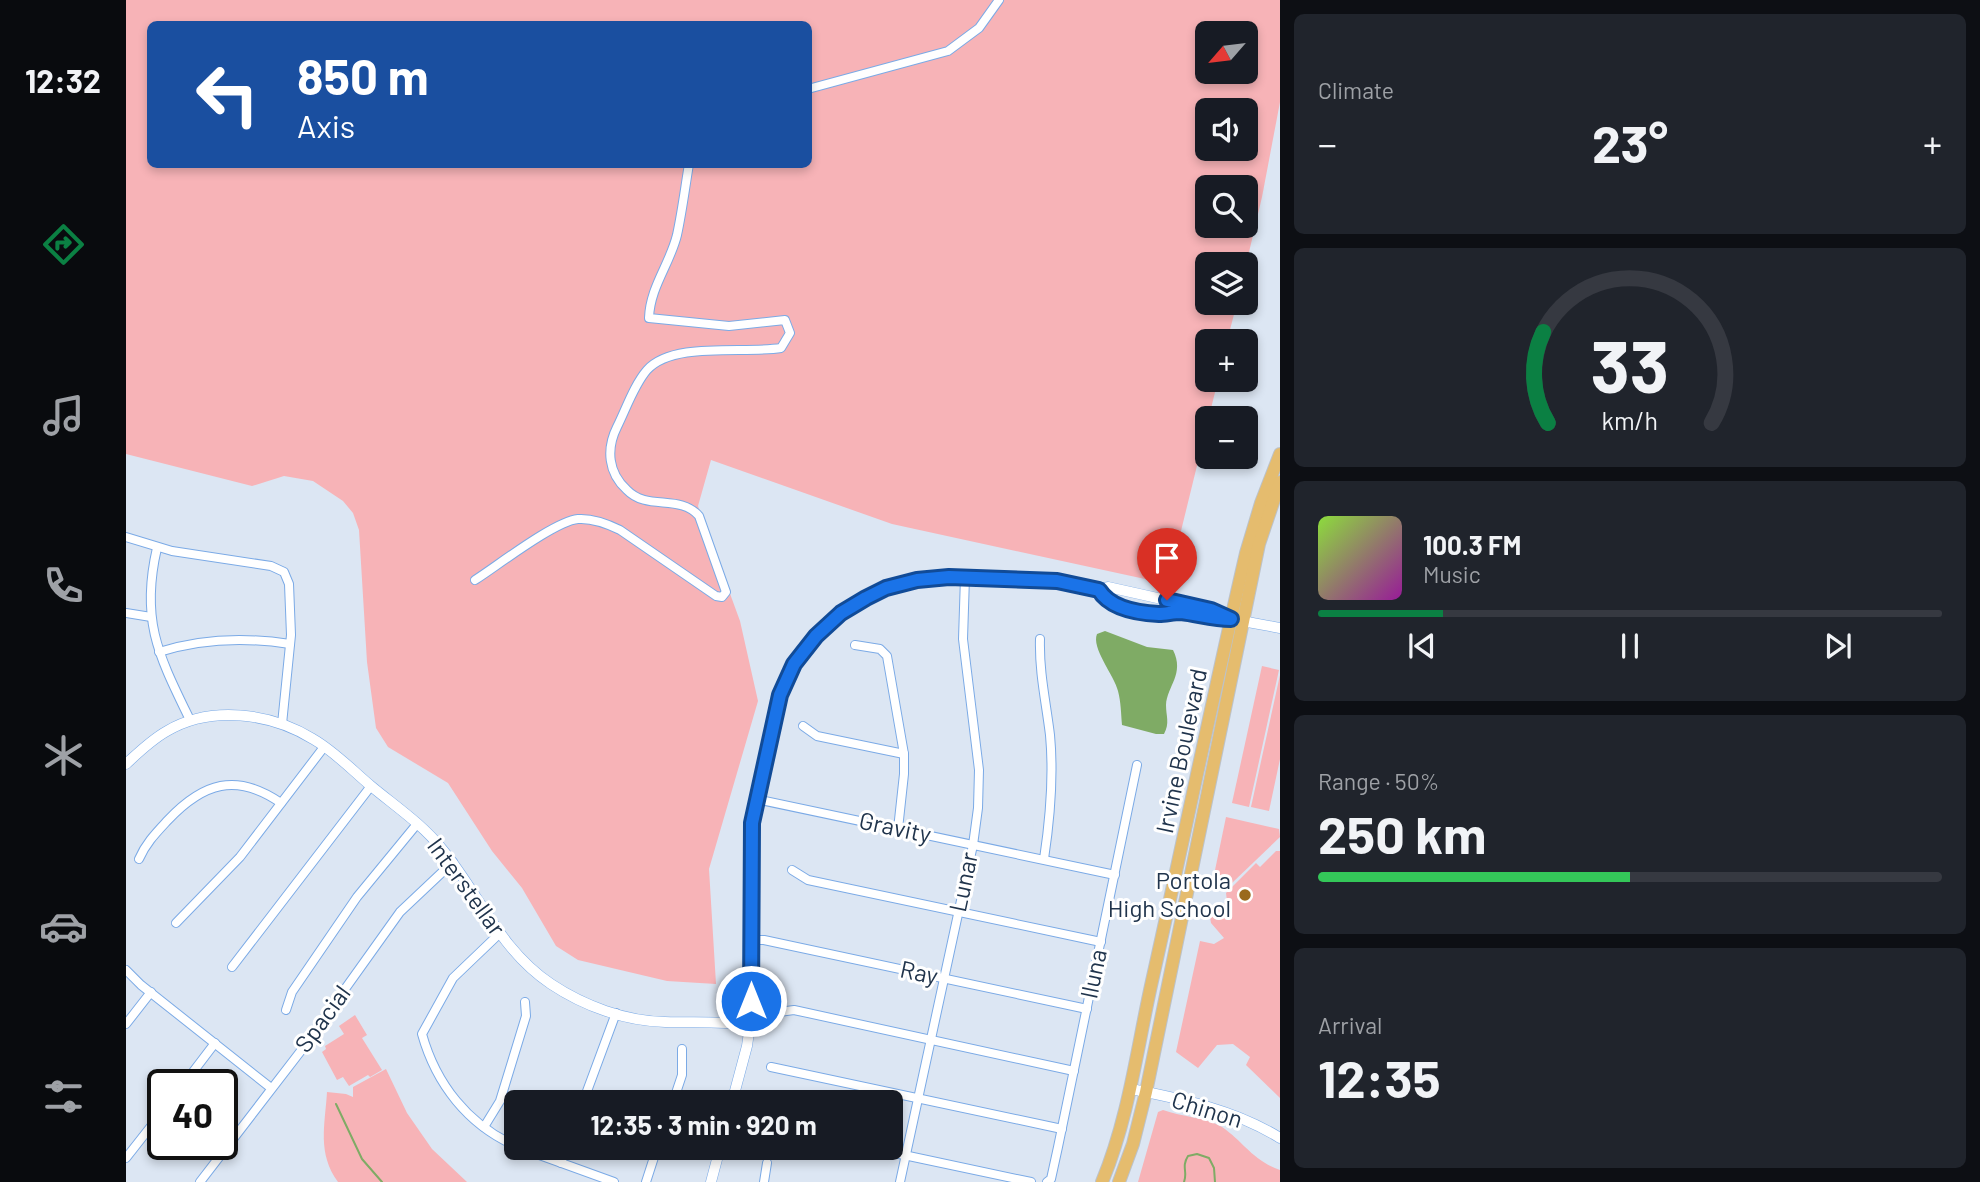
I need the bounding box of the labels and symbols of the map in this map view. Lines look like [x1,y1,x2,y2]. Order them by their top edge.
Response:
north arrow [1195,21,1258,84]
pin [1137,528,1197,600]
street label: Irvine Boulevard [1149,666,1212,836]
street label: Gravity [857,805,934,848]
street label: Interstellar [422,832,513,941]
street label: Lunar [942,849,983,914]
place label: Portola High School [1108,865,1231,922]
marker: Portola High School [1237,887,1253,903]
street label: Iluna [1073,946,1112,1001]
street label: Ray [898,953,941,990]
position arrow [714,964,788,1038]
street label: Spacial [288,979,356,1057]
speed limit sign: 40 [147,1069,238,1160]
street label: Chinon [1169,1084,1246,1133]

